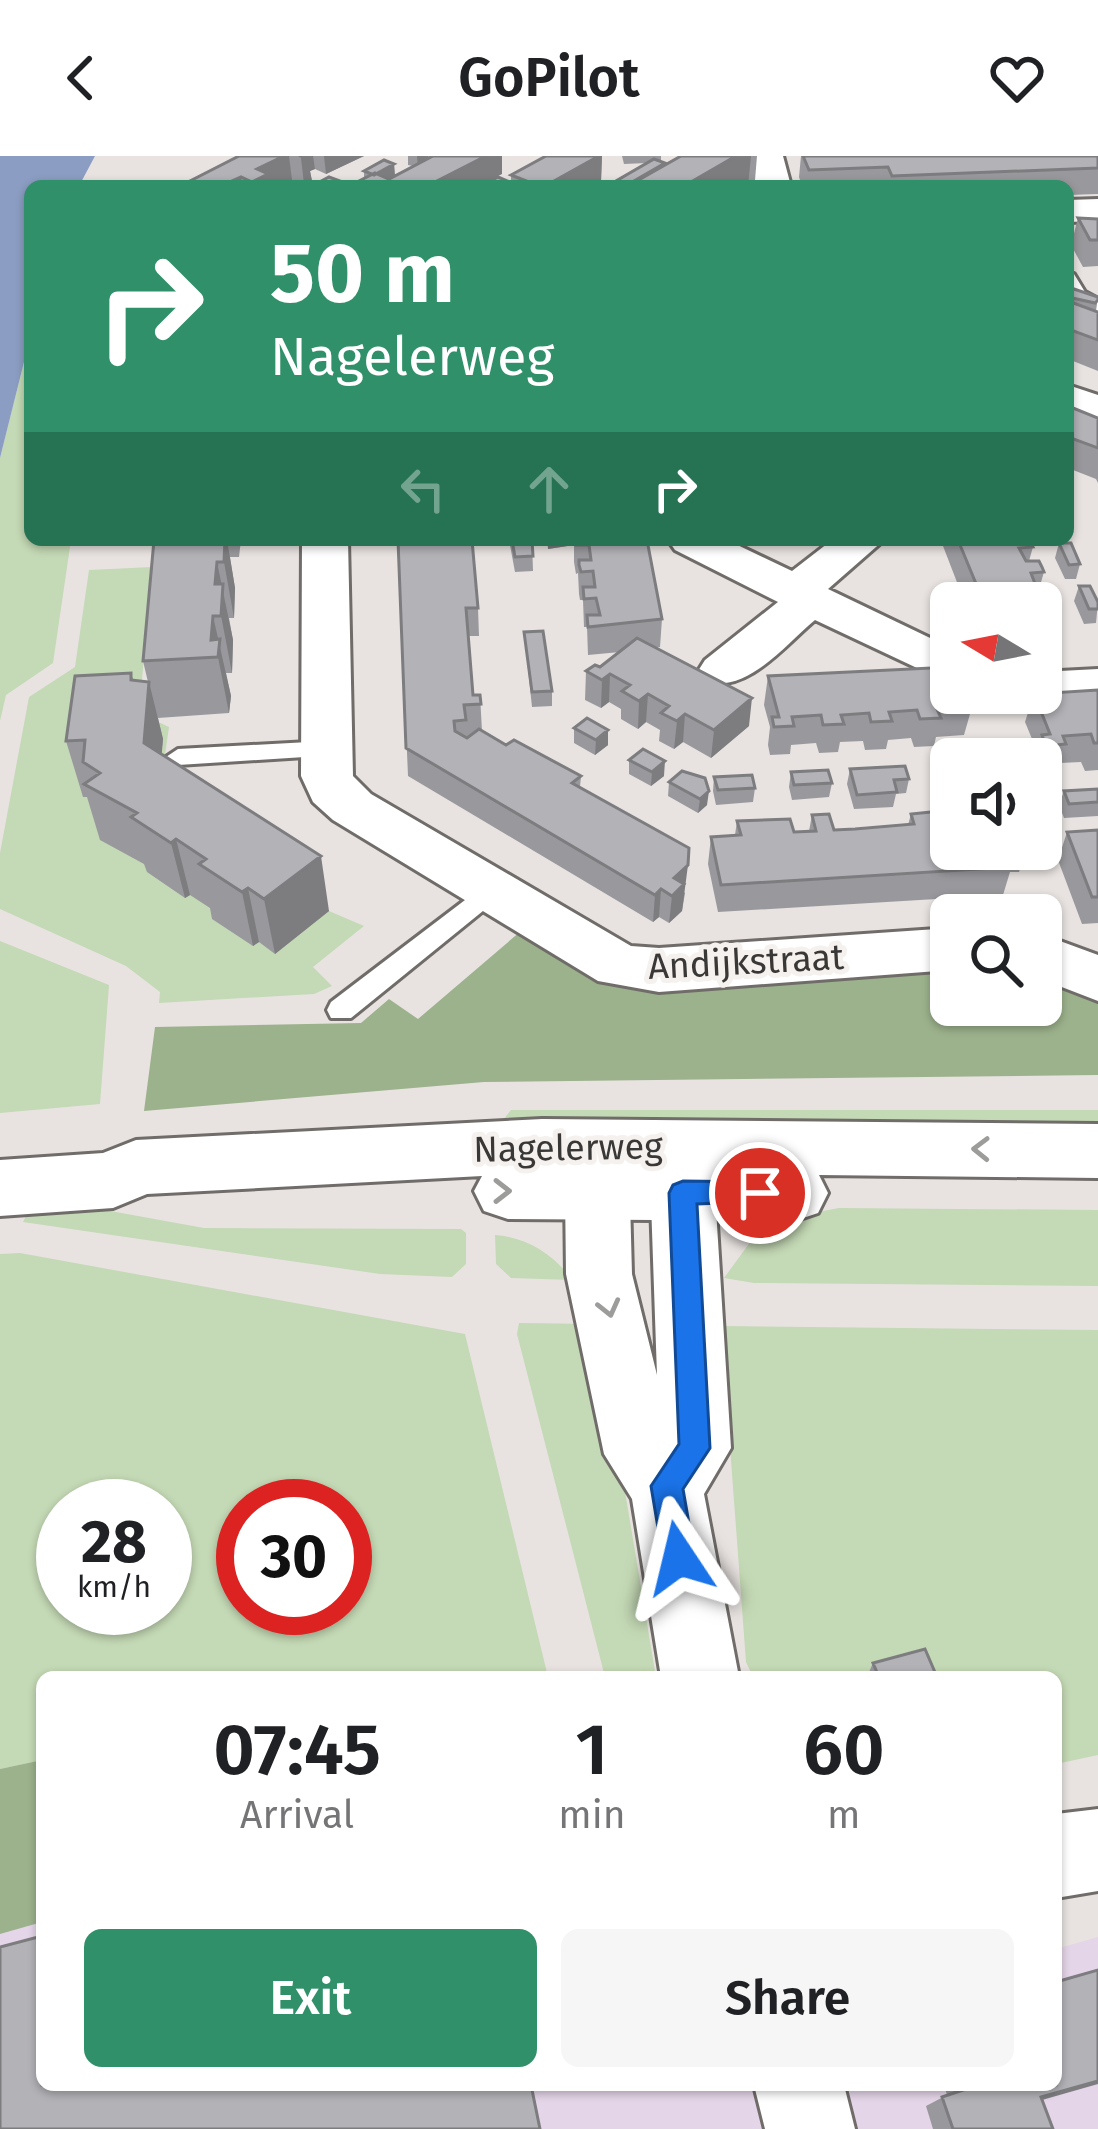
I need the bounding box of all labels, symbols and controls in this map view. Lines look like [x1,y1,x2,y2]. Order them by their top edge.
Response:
icon: back [48,45,114,111]
icon: heart [984,45,1050,111]
text: GoPilot [458,46,640,110]
text: 50 m [270,223,455,324]
icon: right [72,228,228,384]
text: Nagelerweg [270,325,554,389]
icon: left [390,456,456,522]
icon: ahead [516,456,582,522]
icon: right [642,456,708,522]
north arrow [930,582,1062,714]
map controls [930,582,1062,1026]
button: sound [930,738,1062,870]
button: search [930,894,1062,1026]
street label: Andijkstraat [647,935,845,989]
street label: Nagelerweg [473,1124,663,1172]
one-way arrow [971,1137,990,1163]
pin [709,1142,811,1244]
icon: arrive [727,1160,793,1226]
one-way arrow [494,1178,512,1204]
one-way arrow [595,1297,620,1317]
speed limit sign: 30 [216,1479,372,1635]
position arrow [616,1495,742,1621]
text: 28 [81,1506,147,1578]
text: km/h [77,1569,151,1605]
text: 07:45 [213,1707,381,1793]
text: 1 [576,1707,608,1793]
text: 60 [803,1707,885,1793]
text: Arrival [240,1792,354,1838]
text: min [558,1792,626,1838]
text: m [827,1792,861,1838]
button: Exit [84,1929,537,2067]
button: Share [561,1929,1014,2067]

